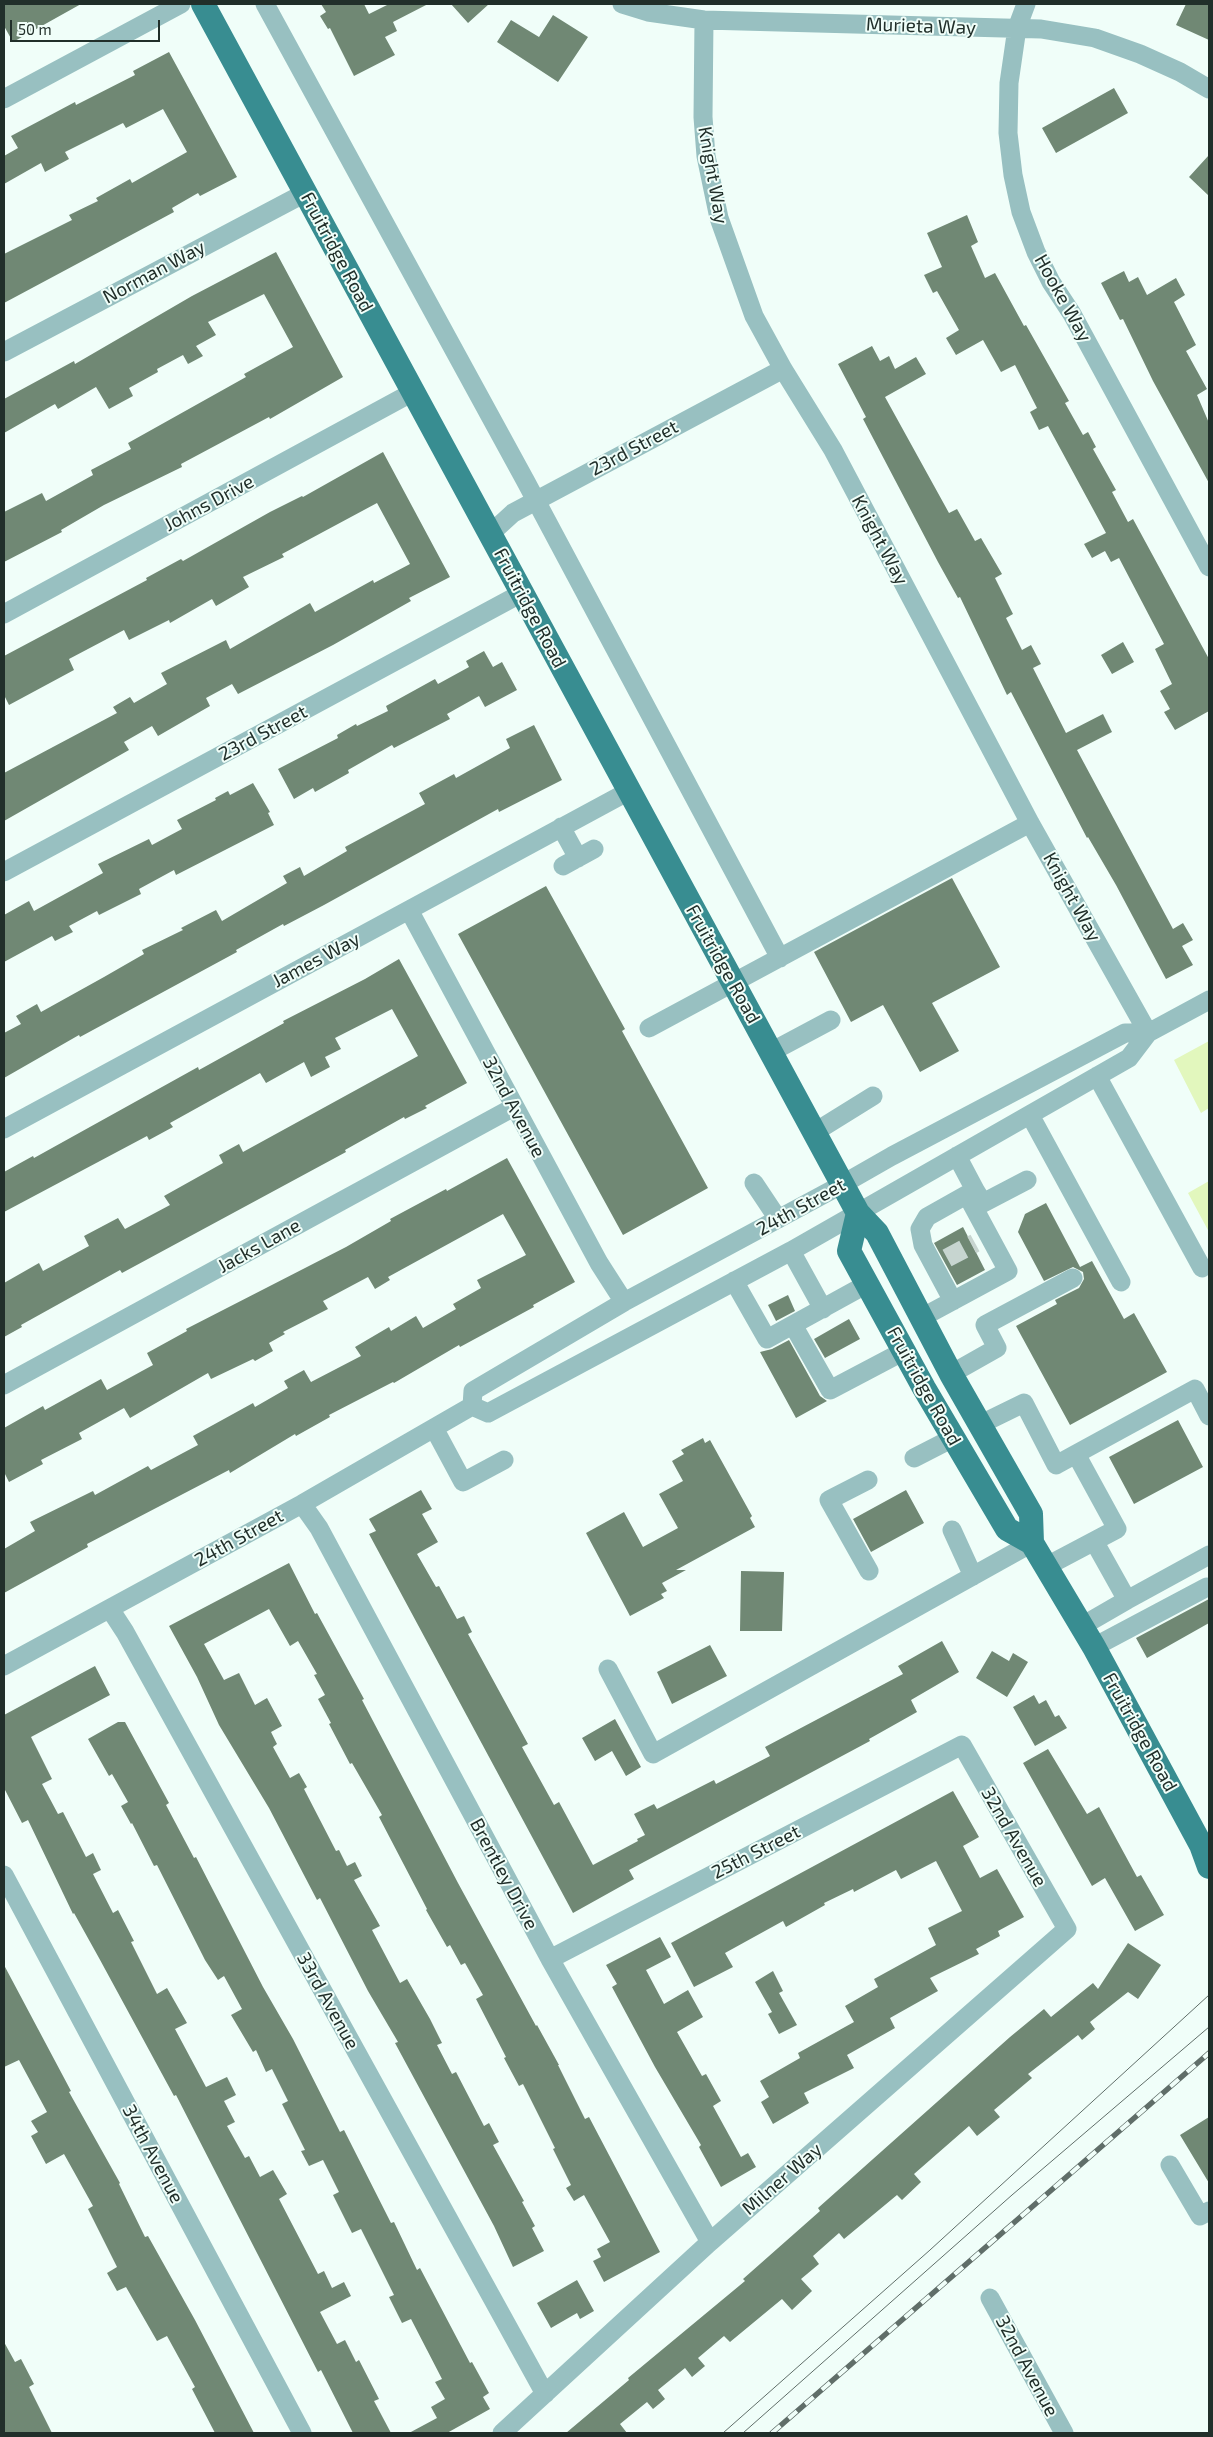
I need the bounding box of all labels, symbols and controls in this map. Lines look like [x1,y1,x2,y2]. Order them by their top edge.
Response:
scale bar [12,10,162,42]
street label: Murieta Way [866,13,976,39]
text: 50 m [18,20,52,38]
street label: Knight Way [693,125,733,225]
street label: Fruitridge Road [296,188,378,316]
street label: Norman Way [99,236,209,308]
street label: Hooke Way [1030,250,1096,346]
street label: 23rd Street [586,415,682,481]
street label: Johns Drive [160,470,258,536]
street label: Knight Way [847,491,913,589]
street label: Fruitridge Road [489,544,571,672]
street label: 23rd Street [215,700,311,766]
street label: Knight Way [1038,848,1106,946]
street label: Fruitridge Road [681,901,765,1027]
street label: James Way [268,927,364,993]
street label: 32nd Avenue [478,1053,550,1161]
street label: 24th Street [753,1173,849,1241]
street label: Jacks Lane [214,1214,304,1278]
street label: Fruitridge Road [882,1323,966,1449]
street label: 24th Street [191,1504,287,1572]
street label: Fruitridge Road [1098,1669,1182,1795]
street label: 32nd Avenue [976,1783,1052,1891]
street label: Brentley Drive [465,1814,543,1934]
street label: 25th Street [708,1820,804,1884]
street label: 33rd Avenue [292,1949,364,2053]
street label: 34th Avenue [117,2101,189,2207]
street label: Milner Way [737,2138,827,2220]
street label: 32nd Avenue [991,2312,1063,2420]

